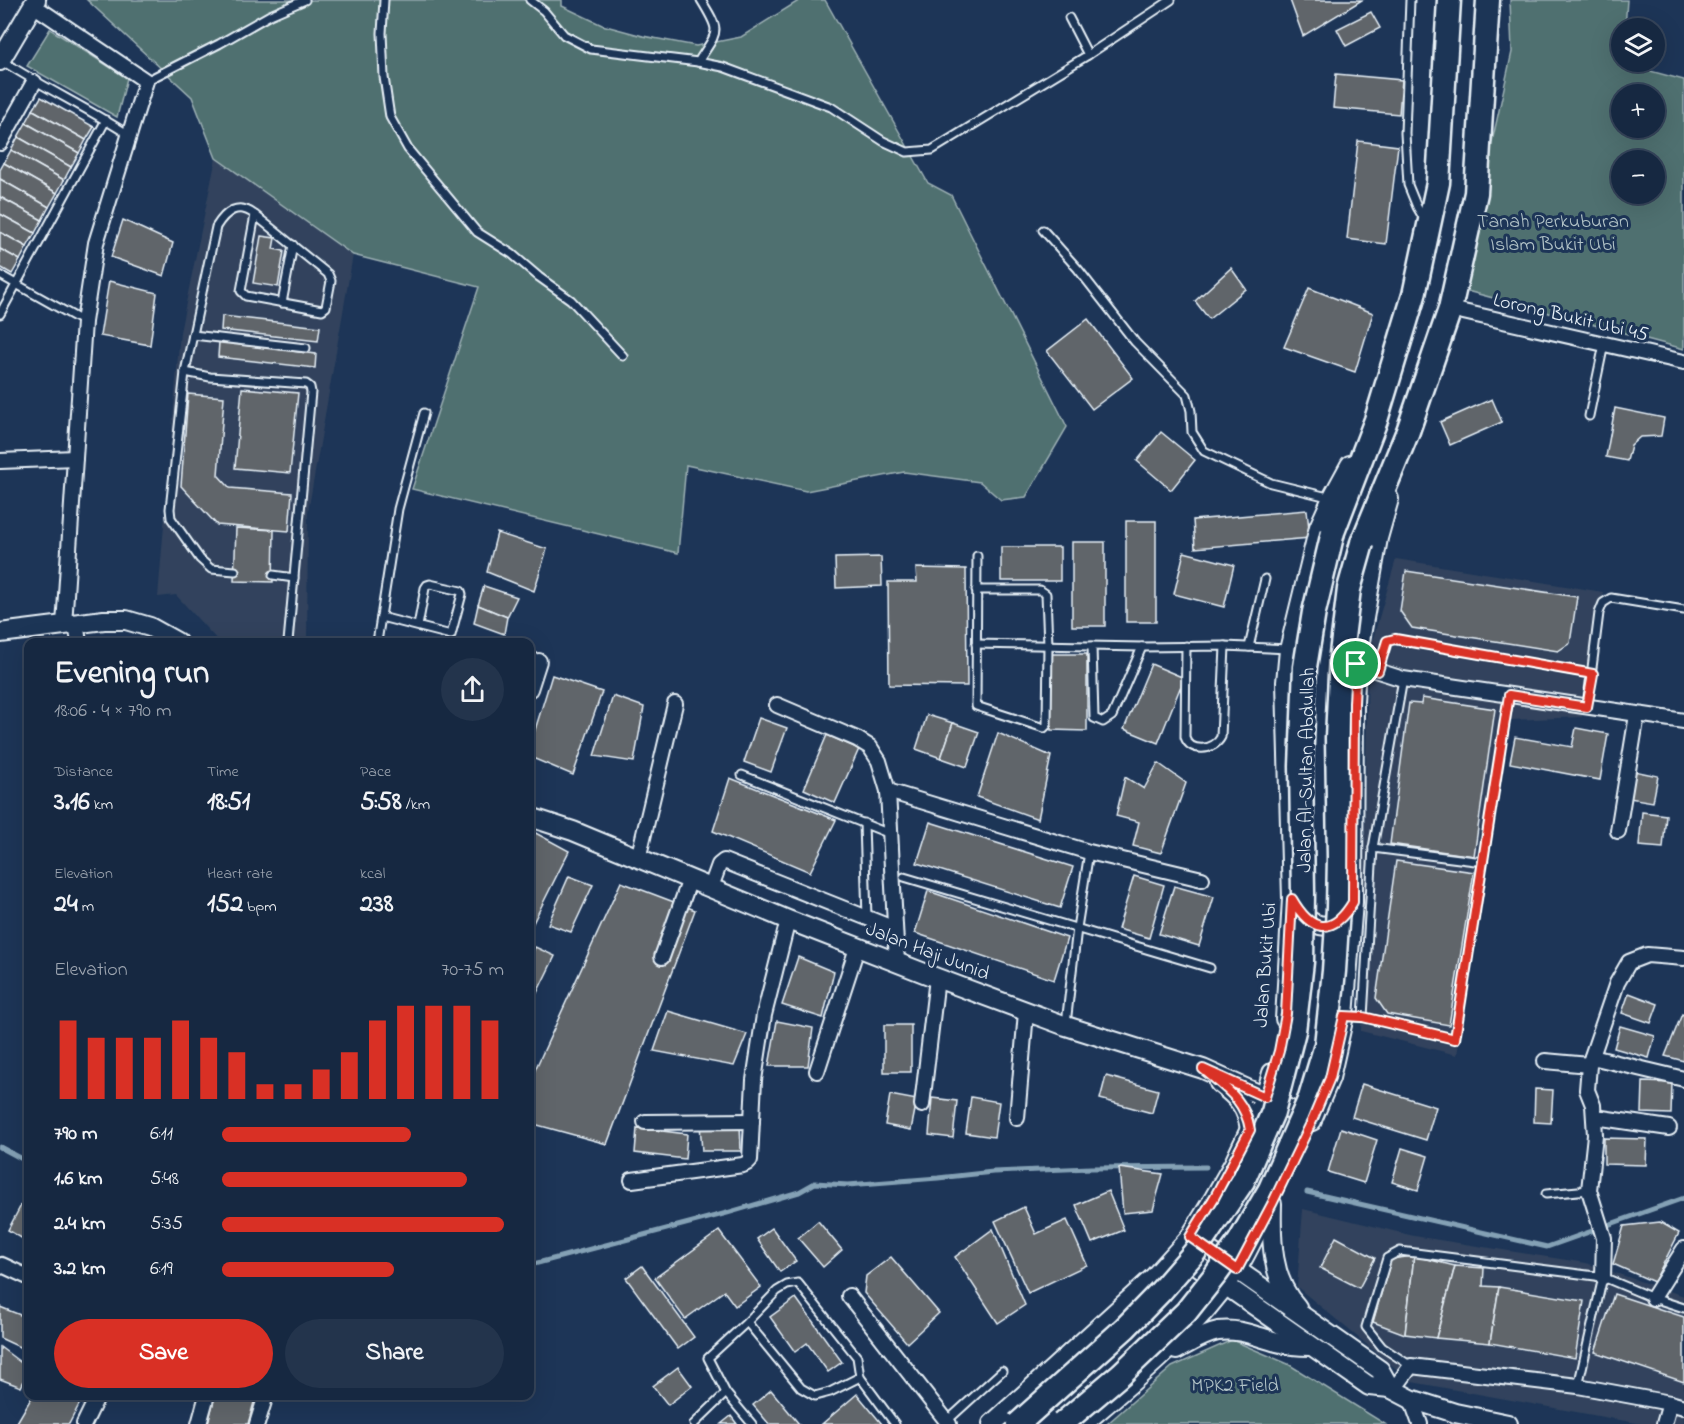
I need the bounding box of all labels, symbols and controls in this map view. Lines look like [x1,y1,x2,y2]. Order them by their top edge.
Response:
map controls [1611,18,1665,204]
button: layers [1611,18,1665,72]
button: + [1611,84,1665,138]
button: − [1611,150,1665,204]
park label: Tanah Perkuburan Islam Bukit Ubi [1477,208,1629,260]
street label: Lorong Bukit Ubi 45 [1490,286,1651,351]
pin [1330,638,1381,689]
icon: arrive [1339,647,1372,680]
text: Evening run [54,650,209,698]
button: share [441,658,504,721]
street label: Jalan Al-Sultan Abdullah [1291,667,1324,873]
text: 18:06 · 4 × 790 m [54,697,171,726]
text: Distance [54,760,113,784]
text: Time [207,760,239,784]
text: Pace [360,760,391,784]
text: 3.16 [54,784,90,822]
text: 18:51 [207,784,250,822]
text: 5:58 [360,784,402,822]
text: km [90,793,113,817]
text: /km [402,793,430,817]
text: Elevation [54,862,113,886]
text: Heart rate [207,862,273,886]
text: kcal [360,862,385,886]
text: 24 [54,886,78,924]
text: 152 [207,886,243,924]
text: 238 [360,886,393,924]
text: m [78,895,94,919]
text: bpm [243,895,277,919]
street label: Jalan Bukit Ubi [1248,902,1285,1029]
street label: Jalan Haji Junid [861,915,993,989]
text: Elevation [54,956,128,985]
text: 70–75 m [441,956,504,985]
text: 790 m [54,1120,97,1149]
text: 6:11 [150,1120,173,1149]
text: 1.6 km [54,1165,103,1194]
text: 5:48 [150,1165,179,1194]
text: 2.4 km [54,1210,106,1239]
text: 5:35 [150,1210,183,1239]
text: 3.2 km [54,1255,106,1284]
text: 6:19 [150,1255,173,1284]
button: Save [54,1319,273,1388]
button: Share [285,1319,504,1388]
park label: MPK2 Field [1191,1372,1279,1401]

